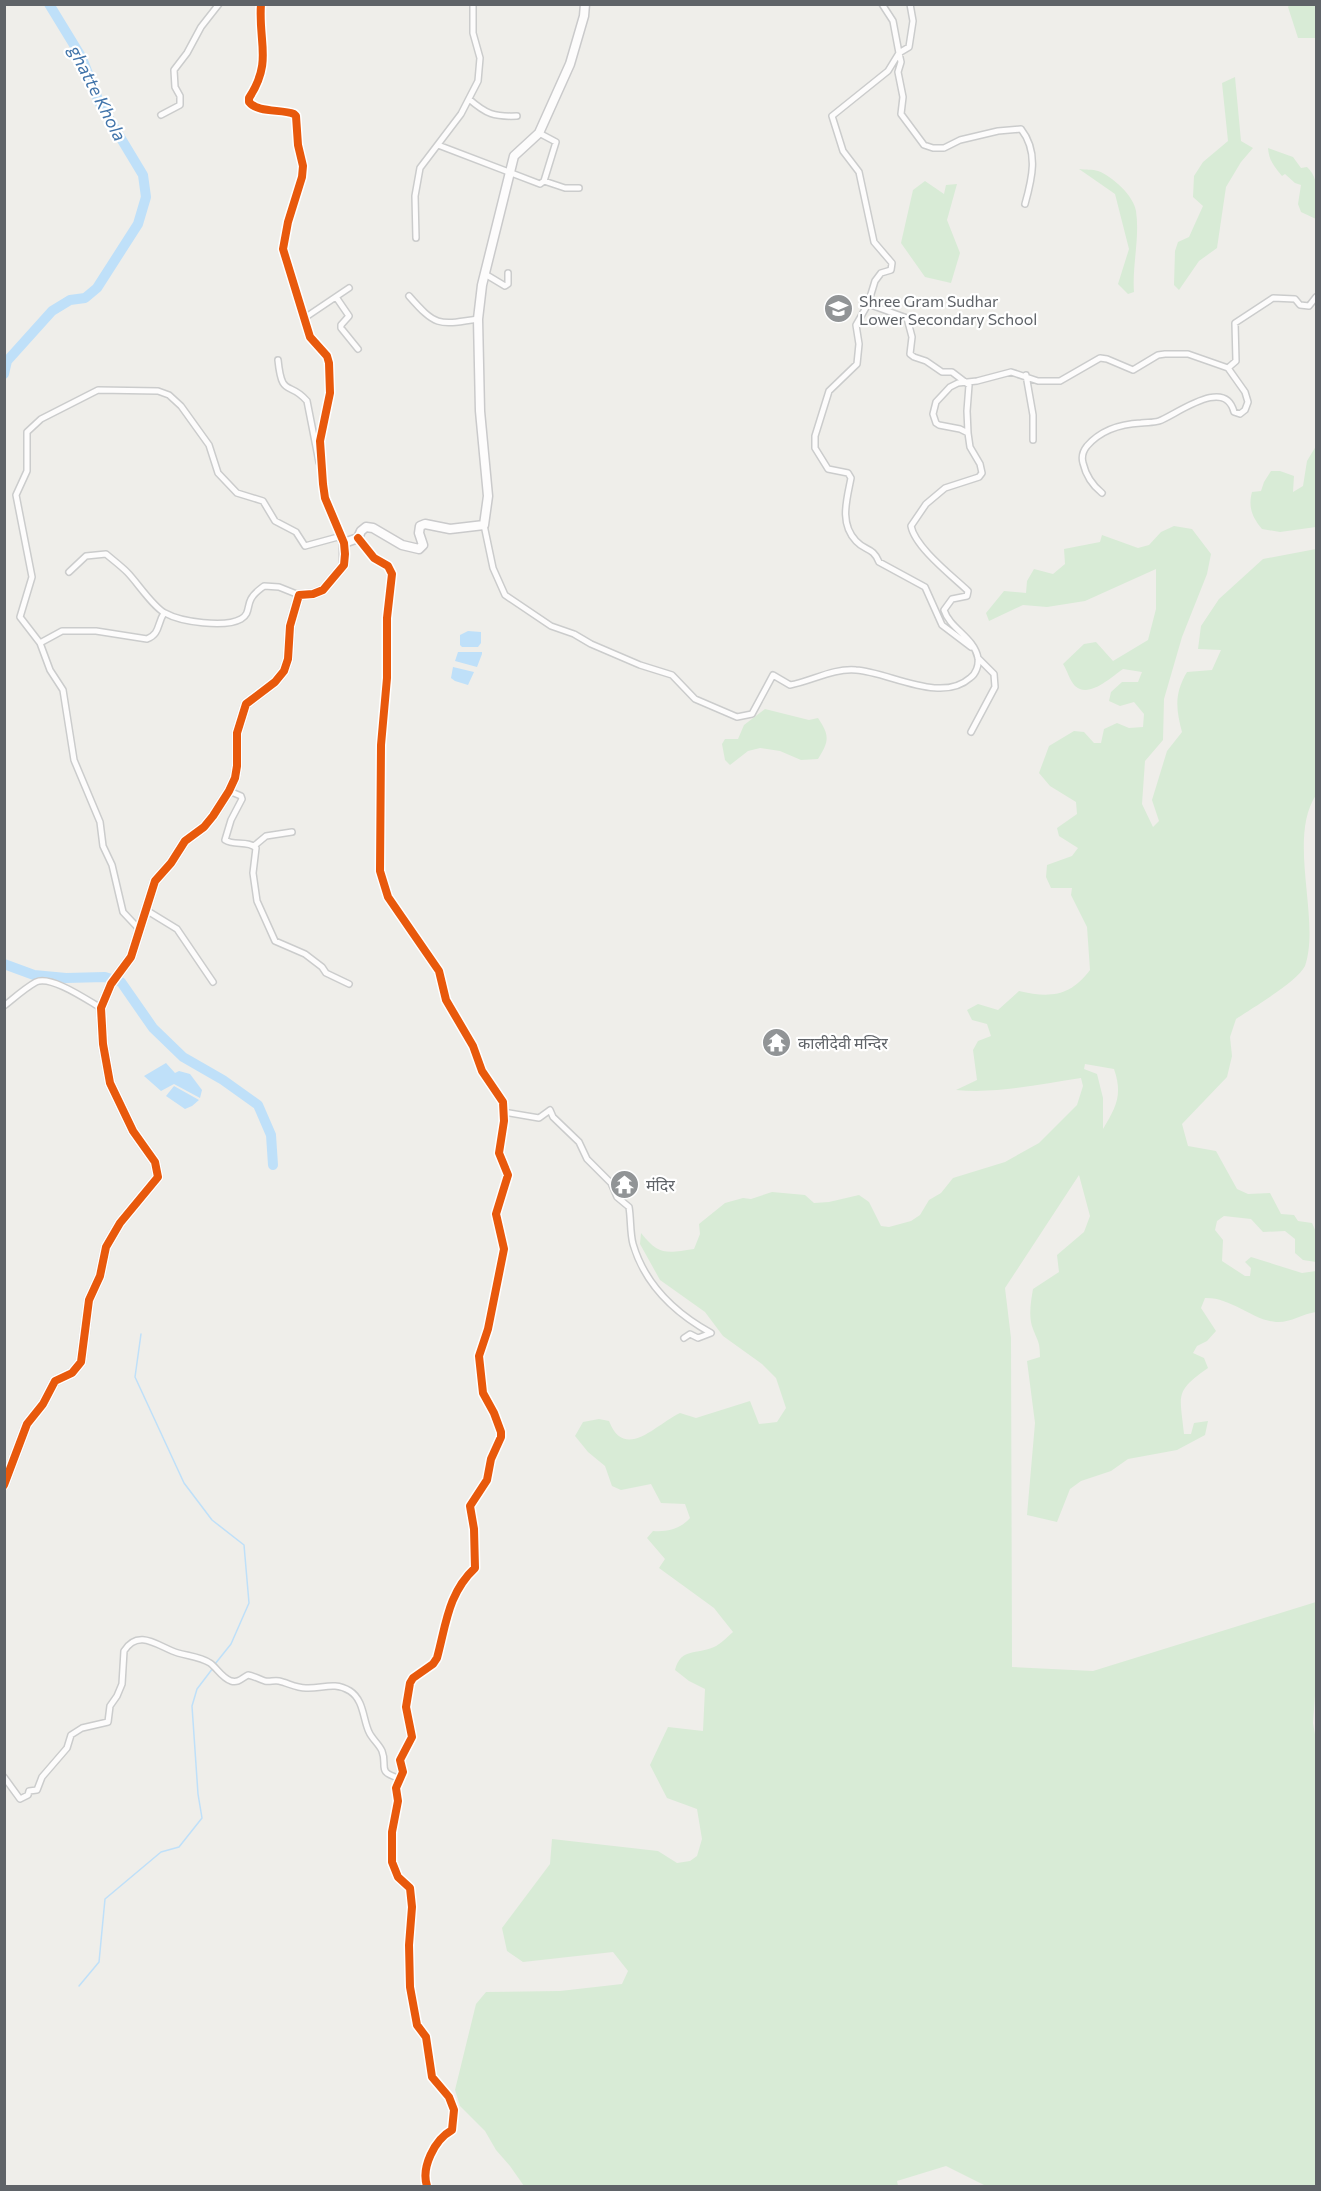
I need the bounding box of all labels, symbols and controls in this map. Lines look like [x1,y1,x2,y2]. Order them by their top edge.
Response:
water label: ghatte Khola [64,41,131,144]
place label: Shree Gram Sudhar Lower Secondary School [859,291,1037,328]
school or university icon: Shree Gram Sudhar Lower Secondary School [822,293,854,325]
temple icon: कालीदेवी मन्दिर [761,1026,793,1058]
place label: कालीदेवी मन्दिर [798,1033,888,1052]
temple icon: मंदिर [609,1168,641,1200]
place label: मंदिर [646,1175,675,1194]

